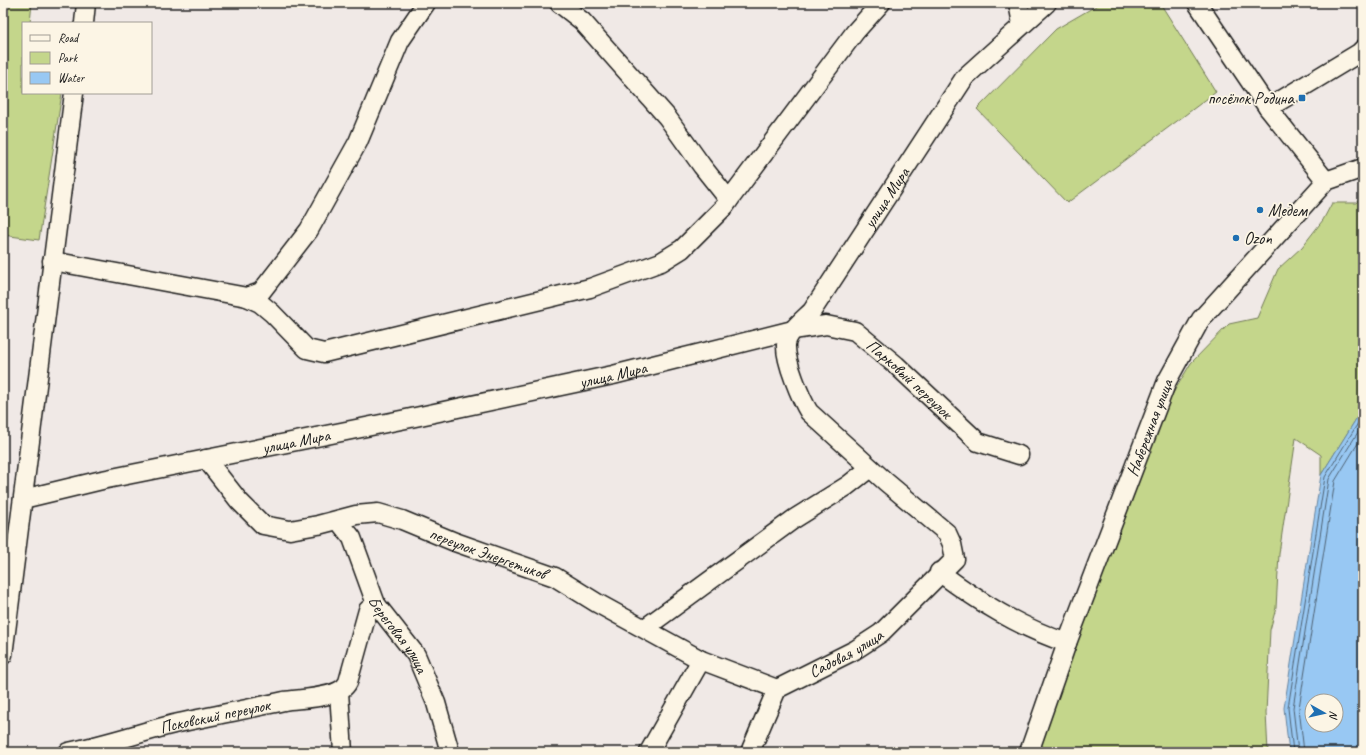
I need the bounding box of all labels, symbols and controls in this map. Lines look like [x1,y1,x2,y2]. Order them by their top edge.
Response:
legend [22,22,152,94]
text: Road [58,30,80,46]
text: Park [58,50,79,66]
text: Water [58,70,86,86]
place label: посёлок Родина [1208,88,1296,109]
marker: посёлок Родина [1297,93,1307,103]
street label: улица Мира [858,162,914,233]
place label: Медем [1268,200,1308,221]
marker: Медем [1255,205,1265,215]
place label: Ozon [1244,228,1272,249]
marker: Ozon [1231,233,1241,243]
street label: Парковый переулок [862,334,958,424]
street label: улица Мира [576,356,650,393]
street label: Набережная улица [1121,375,1178,479]
street label: улица Мира [259,424,333,458]
street label: переулок Энергетиков [427,522,553,585]
street label: Береговая улица [364,594,433,677]
street label: Садовая улица [805,623,888,682]
north arrow [1304,693,1344,733]
street label: Псковский переулок [157,694,273,738]
text: N [1326,710,1341,721]

